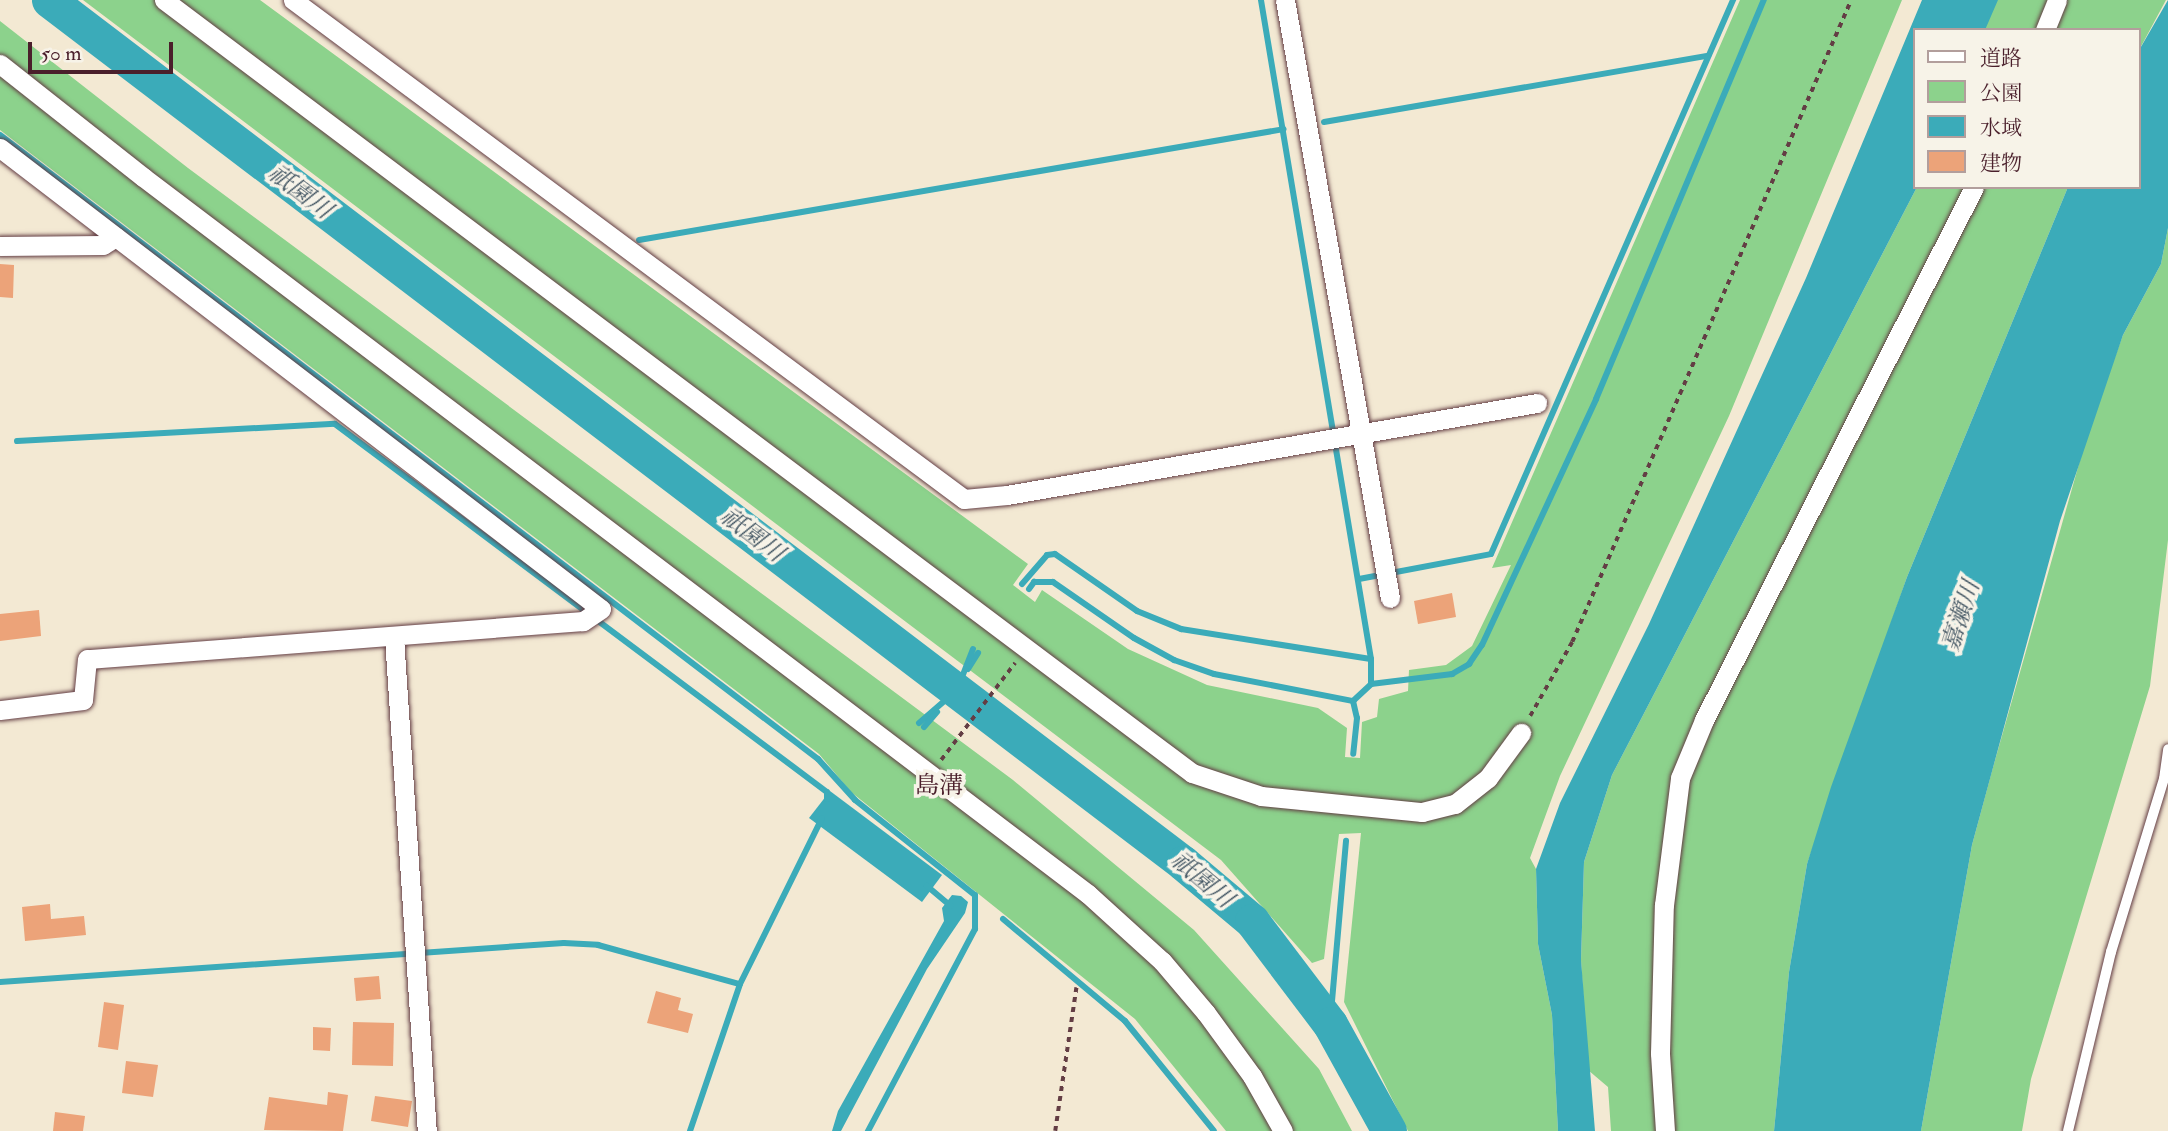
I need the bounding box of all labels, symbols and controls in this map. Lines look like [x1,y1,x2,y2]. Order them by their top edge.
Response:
scale bar [32,28,177,72]
legend [1912,28,2140,189]
text: 50 m [41,40,82,67]
text: 道路 [1980,45,2022,72]
text: 公園 [1980,80,2022,107]
text: 水域 [1980,115,2022,142]
text: 建物 [1980,150,2022,177]
water label: 祇園川 [263,159,337,225]
water label: 祇園川 [715,502,789,568]
water label: 嘉瀬川 [1936,577,1986,655]
district label: 島溝 [915,772,963,800]
water label: 祇園川 [1165,846,1239,914]

